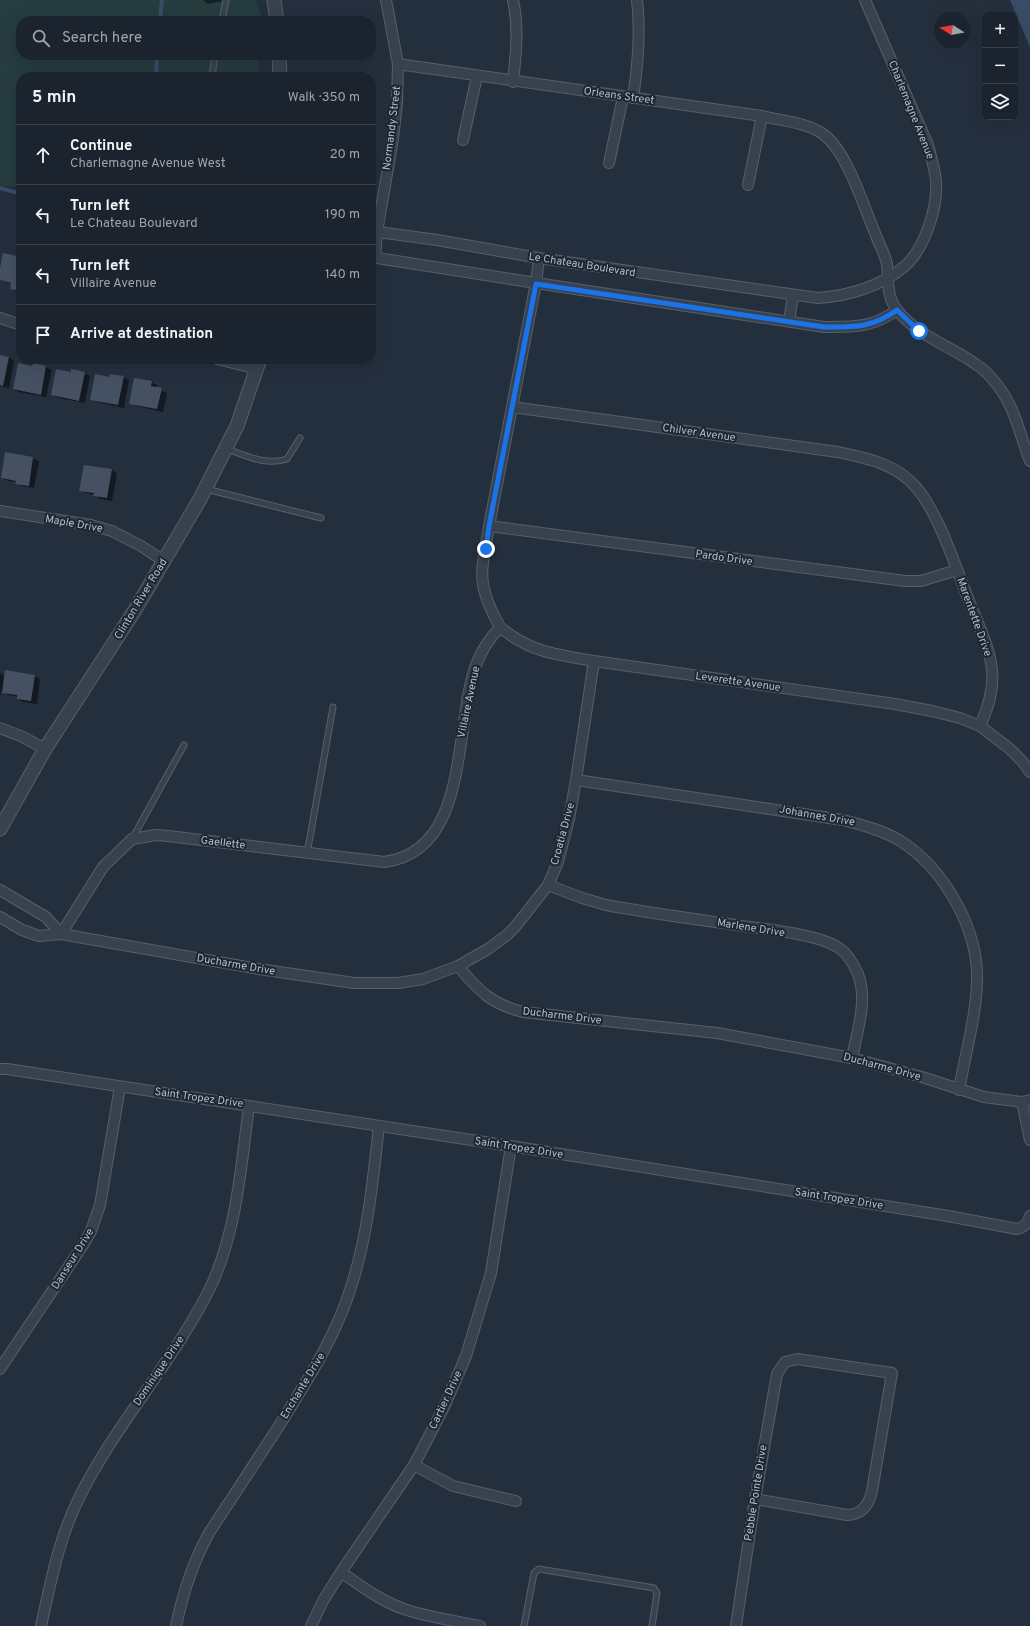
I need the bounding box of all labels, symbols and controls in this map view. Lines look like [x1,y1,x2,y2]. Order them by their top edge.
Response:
north arrow [934,12,970,48]
map controls [982,12,1018,120]
button: + [982,12,1018,48]
search box [16,16,376,60]
icon: search [30,27,52,49]
text: Search here [62,29,142,48]
button: − [982,48,1018,84]
street label: Charlemagne Avenue [885,59,937,161]
street label: Orleans Street [583,84,655,108]
button: layers [982,84,1018,120]
street label: Normandy Street [380,85,404,171]
text: 5 min [32,87,76,109]
text: Walk · 350 m [288,90,360,106]
text: Continue [70,137,132,156]
icon: ahead [32,144,54,166]
text: 20 m [330,147,360,163]
text: Charlemagne Avenue West [70,156,226,172]
text: Turn left [70,197,130,216]
icon: left [32,204,54,226]
text: 190 m [325,207,360,223]
text: Le Chateau Boulevard [70,216,197,232]
street label: Le Chateau Boulevard [528,250,636,280]
text: Turn left [70,257,130,276]
icon: left [32,264,54,286]
text: 140 m [325,267,360,283]
text: Villaire Avenue [70,276,156,292]
route start [910,322,928,340]
icon: arrive [32,324,54,346]
text: Arrive at destination [70,325,213,344]
street label: Chilver Avenue [661,421,737,445]
street label: Maple Drive [44,512,104,536]
route end [477,540,495,558]
street label: Pardo Drive [695,547,754,569]
street label: Clinton River Road [111,556,171,642]
street label: Marentette Drive [953,576,995,658]
street label: Villaire Avenue [455,665,483,739]
street label: Leverette Avenue [694,669,782,695]
street label: Croatia Drive [548,801,578,867]
street label: Johannes Drive [778,802,856,830]
street label: Gaellette [200,833,246,853]
street label: Marlene Drive [716,916,786,940]
street label: Ducharme Drive [196,951,276,979]
street label: Ducharme Drive [522,1004,602,1028]
street label: Ducharme Drive [842,1050,922,1084]
street label: Saint Tropez Drive [154,1085,244,1111]
street label: Saint Tropez Drive [474,1134,564,1162]
street label: Saint Tropez Drive [794,1185,884,1213]
street label: Danseur Drive [49,1226,97,1292]
street label: Dominique Drive [130,1333,188,1409]
street label: Enchante Drive [278,1350,328,1422]
street label: Cartier Drive [426,1368,466,1432]
street label: Pebble Pointe Drive [741,1444,771,1542]

